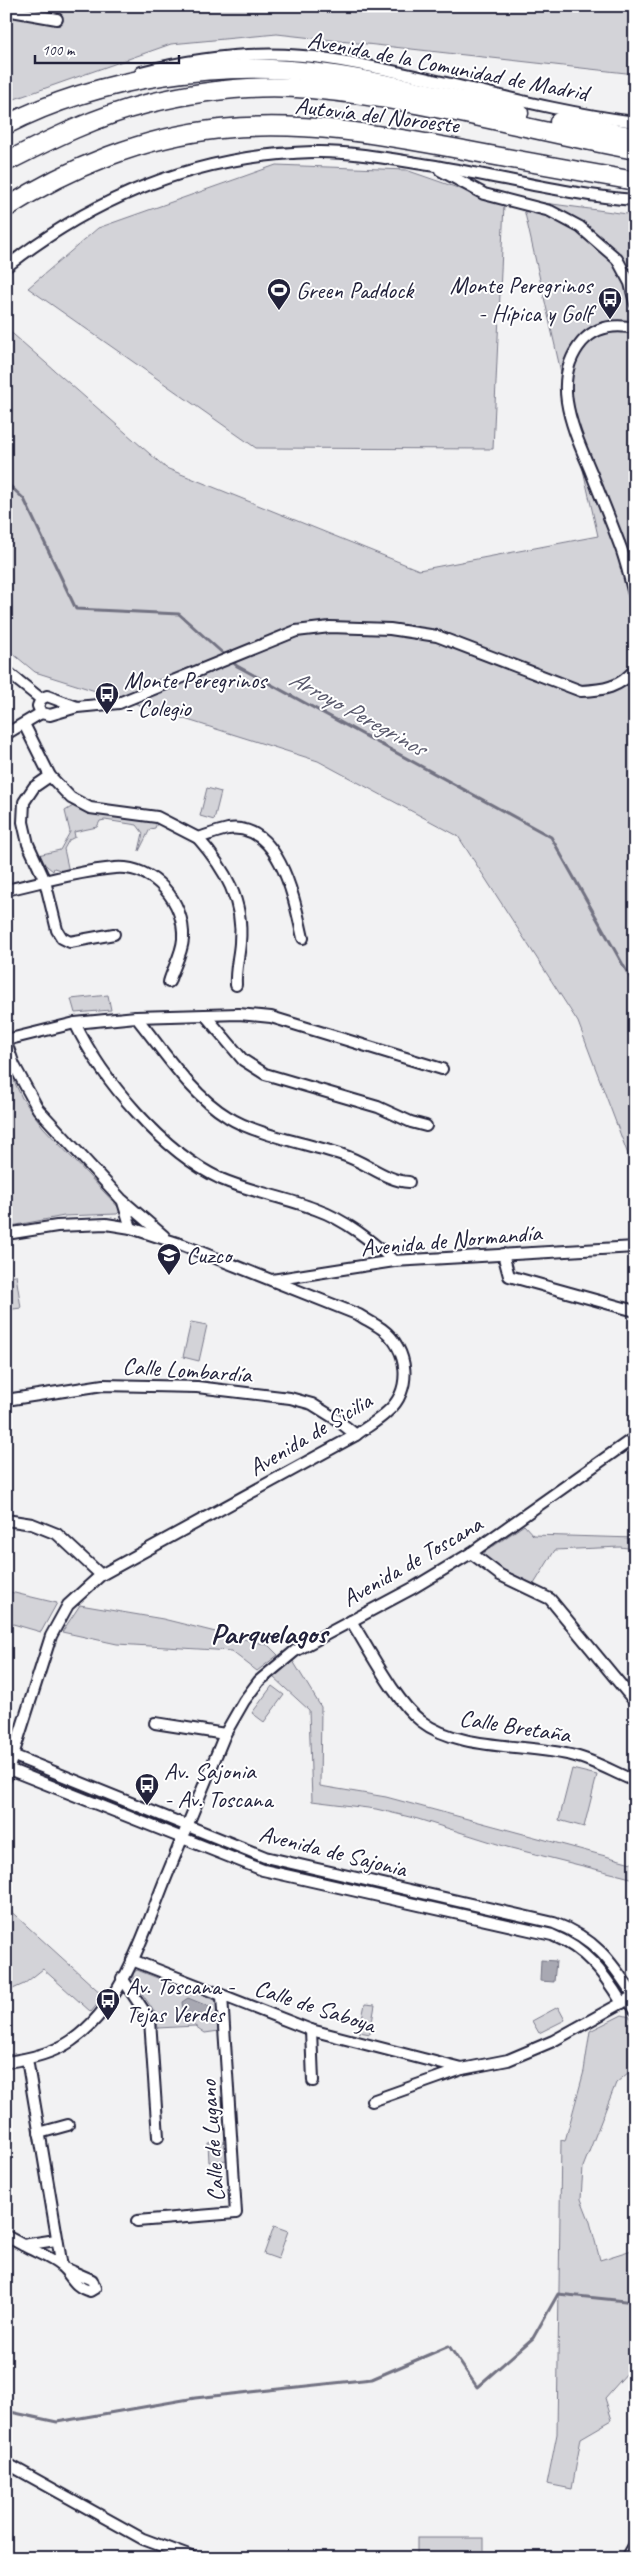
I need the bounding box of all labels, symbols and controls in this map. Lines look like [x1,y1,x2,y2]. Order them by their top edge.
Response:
street label: Avenida de la Comunidad de Madrid [306,24,594,109]
scale bar [35,32,179,64]
text: 100 m [42,41,76,60]
street label: Autovía del Noroeste [293,90,463,140]
place label: Monte Peregrinos - Hípica y Golf [450,270,597,328]
place label: Green Paddock [296,275,415,305]
sports icon: Green Paddock [266,277,292,311]
bus stop icon: Monte Peregrinos - Hípica y Golf [597,286,623,320]
water label: Arroyo Peregrinos [284,662,435,766]
place label: Monte Peregrinos - Colegio [124,665,269,723]
bus stop icon: Monte Peregrinos - Colegio [94,681,120,715]
street label: Avenida de Normandía [360,1217,544,1263]
place label: Cuzco [186,1240,234,1270]
school or university icon: Cuzco [156,1242,182,1276]
street label: Calle Lombardía [121,1351,254,1390]
street label: Avenida de Sicilia [243,1385,378,1482]
street label: Avenida de Toscana [337,1508,489,1613]
district label: Parquelagos [211,1615,330,1652]
street label: Calle Bretaña [457,1702,574,1750]
place label: Av. Sajonia - Av. Toscana [164,1756,274,1814]
bus stop icon: Av. Sajonia - Av. Toscana [134,1772,160,1806]
street label: Avenida de Sajonia [256,1818,411,1884]
place label: Av. Toscana - Tejas Verdes [126,1971,235,2029]
street label: Calle de Saboya [251,1972,381,2040]
bus stop icon: Av. Toscana - Tejas Verdes [95,1987,121,2021]
street label: Calle de Lugano [193,2078,231,2203]

